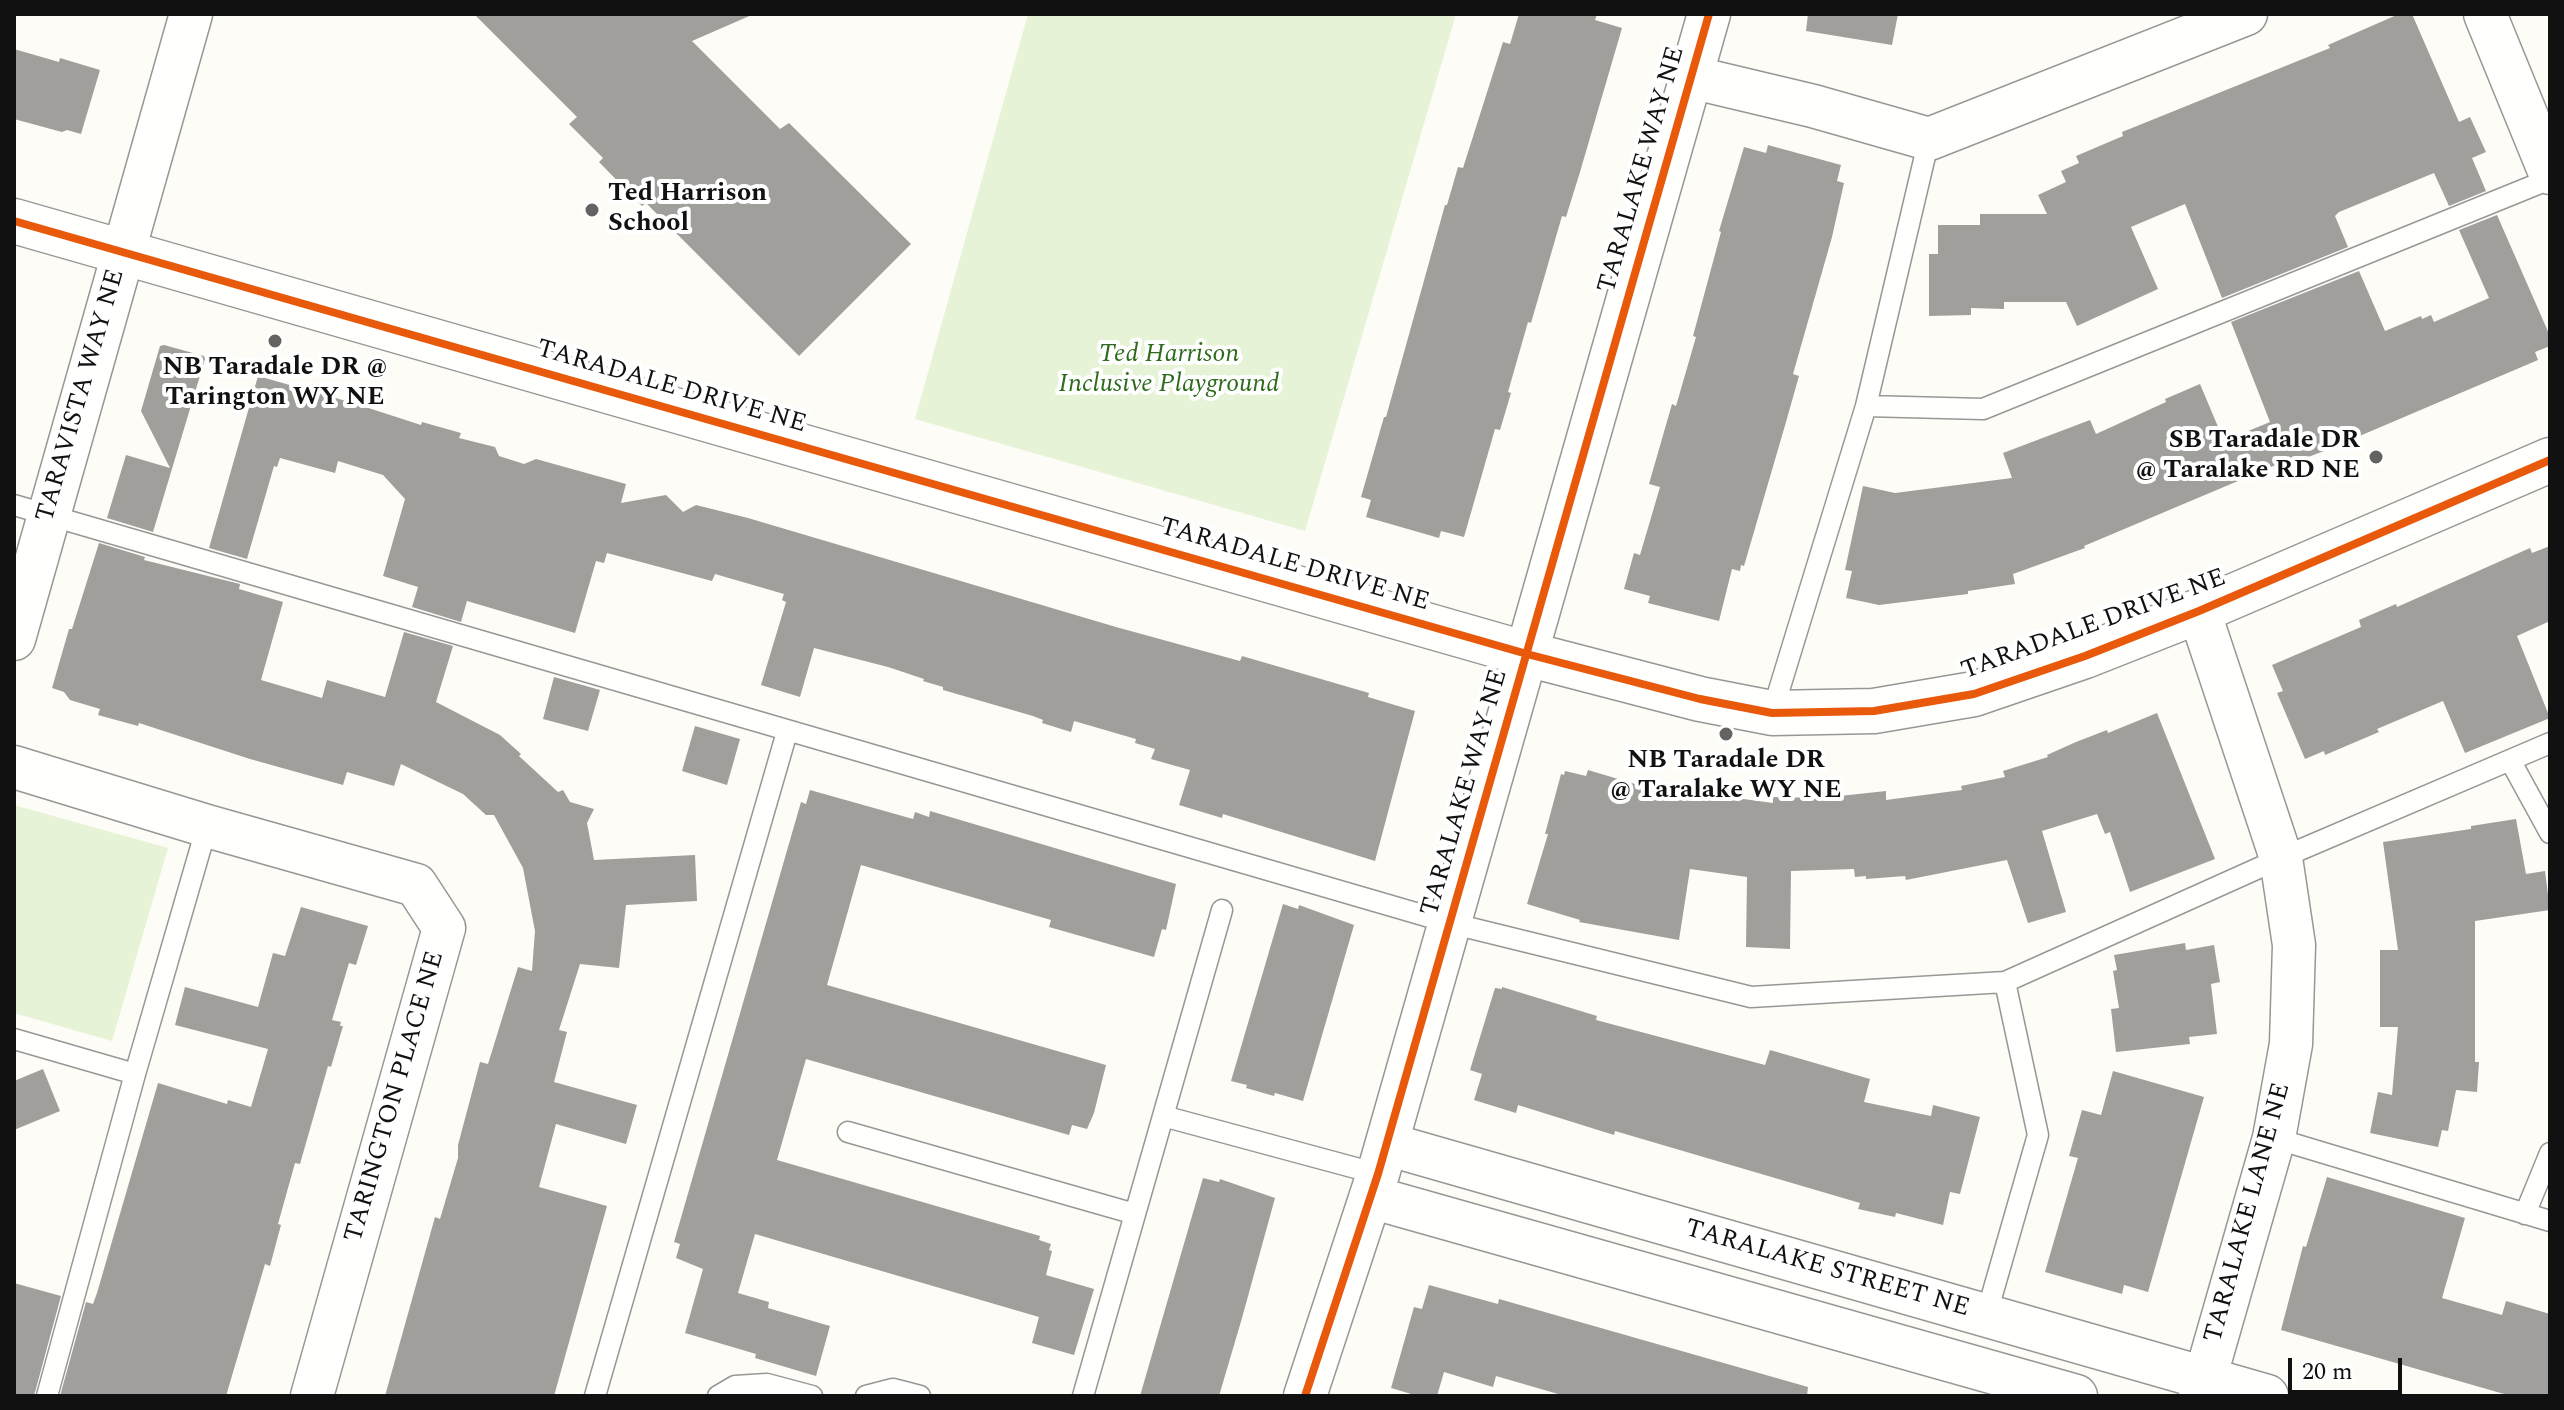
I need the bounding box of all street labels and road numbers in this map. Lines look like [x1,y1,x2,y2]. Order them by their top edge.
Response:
street label: TARALAKE WAY NE [1593,43,1693,297]
street label: TARAVISTA WAY NE [31,266,133,526]
street label: TARADALE DRIVE NE [533,335,809,441]
street label: TARADALE DRIVE NE [1156,513,1432,619]
street label: TARADALE DRIVE NE [1958,564,2230,688]
street label: TARALAKE WAY NE [1416,666,1516,920]
street label: TARINGTON PLACE NE [340,948,452,1246]
street label: TARALAKE LANE NE [2199,1080,2299,1346]
street label: TARALAKE STREET NE [1681,1214,1973,1326]

